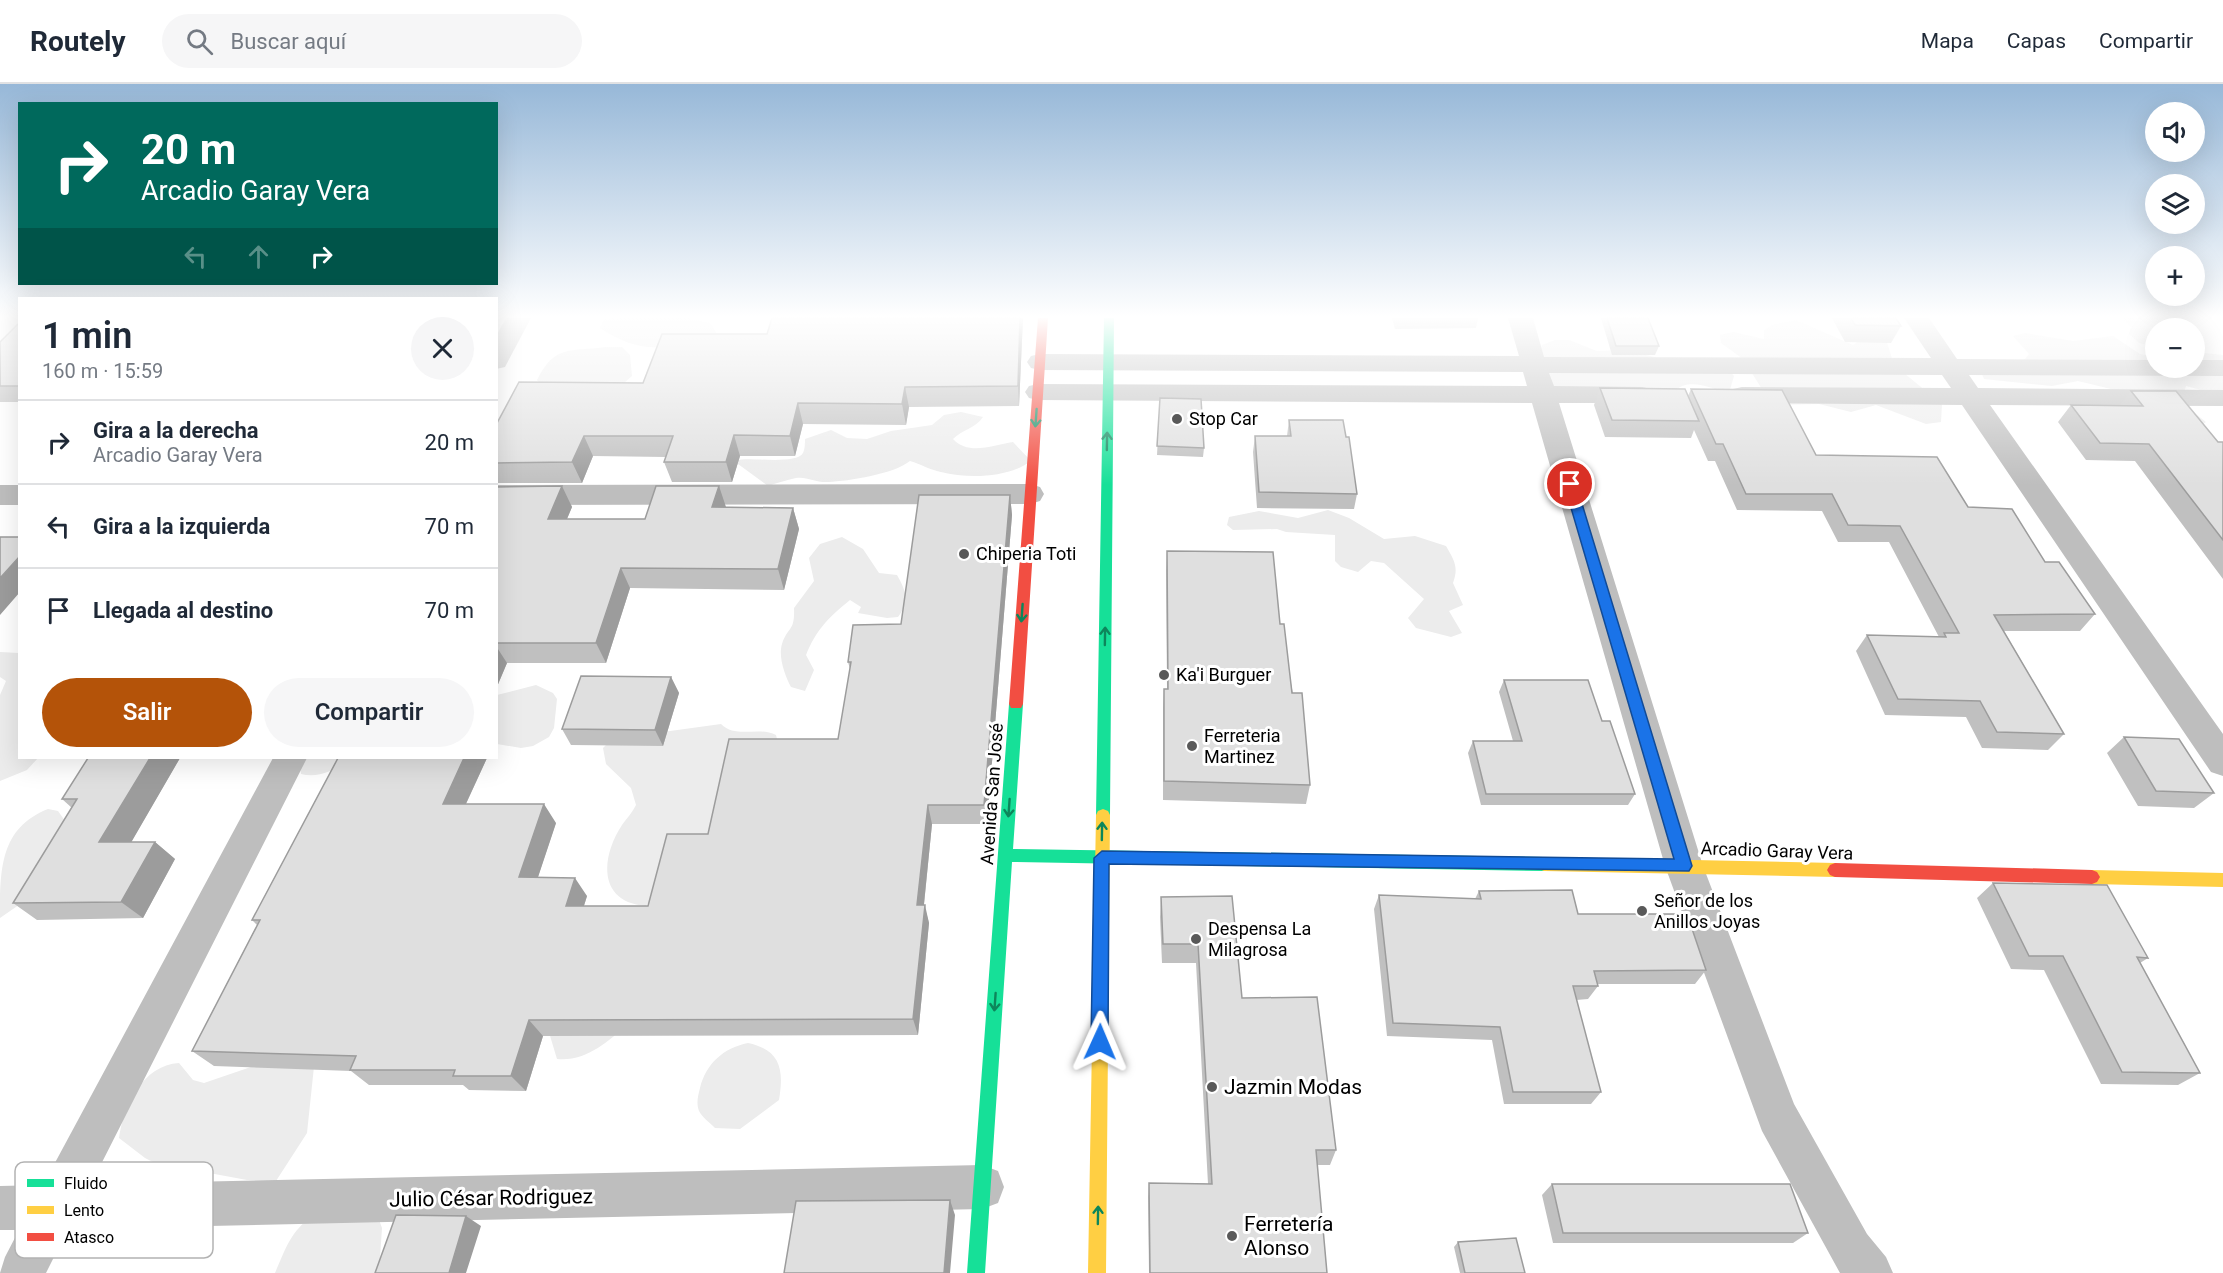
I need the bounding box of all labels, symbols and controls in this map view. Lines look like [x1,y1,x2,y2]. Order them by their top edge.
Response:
search box [162,14,582,68]
text: Routely [30,25,126,58]
icon: search [183,25,216,58]
text: Buscar aquí [231,29,346,54]
text: Mapa [1921,29,1974,53]
text: Capas [2007,29,2066,53]
text: Compartir [2099,29,2193,53]
map controls [2145,102,2205,378]
button: sound [2145,102,2205,162]
text: 20 m [141,125,236,174]
icon: right [42,126,120,204]
button: layers [2145,174,2205,234]
text: Arcadio Garay Vera [141,175,370,207]
icon: left [179,240,212,273]
icon: ahead [242,240,275,273]
icon: right [305,240,338,273]
button: + [2145,246,2205,306]
text: 1 min [42,315,132,357]
button: close [411,317,474,380]
button: − [2145,318,2205,378]
text: 160 m · 15:59 [42,359,163,383]
one-way arrow [1030,408,1041,428]
place label: Stop Car [1189,408,1258,429]
marker: Stop Car [1170,412,1184,426]
text: Gira a la derecha [93,418,259,443]
icon: right [42,426,75,459]
text: 20 m [425,430,474,455]
one-way arrow [1101,431,1113,451]
text: Arcadio Garay Vera [93,443,263,467]
pin [1544,458,1595,509]
icon: arrive [1553,467,1586,500]
icon: left [42,510,75,543]
text: Gira a la izquierda [93,514,270,539]
text: 70 m [425,514,474,539]
place label: Chiperia Toti [976,543,1076,564]
marker: Chiperia Toti [957,547,971,561]
icon: arrive [42,594,75,627]
text: Llegada al destino [93,598,273,623]
text: 70 m [425,598,474,623]
one-way arrow [1016,603,1027,622]
one-way arrow [1099,626,1110,646]
place label: Ka'i Burguer [1176,664,1271,685]
marker: Ka'i Burguer [1157,668,1171,682]
button: Salir [42,678,252,747]
button: Compartir [264,678,474,747]
street label: Avenida San José [976,722,1007,866]
place label: Ferreteria Martinez [1204,725,1281,767]
marker: Ferreteria Martinez [1185,739,1199,753]
one-way arrow [1003,797,1014,817]
one-way arrow [1096,821,1108,841]
street label: Arcadio Garay Vera [1700,837,1854,864]
place label: Señor de los Anillos Joyas [1654,890,1760,932]
marker: Señor de los Anillos Joyas [1635,904,1649,918]
place label: Despensa La Milagrosa [1208,918,1311,960]
marker: Despensa La Milagrosa [1189,932,1203,946]
one-way arrow [989,992,1000,1012]
position arrow [1068,1010,1132,1074]
place label: Jazmin Modas [1224,1075,1362,1099]
marker: Jazmin Modas [1205,1080,1219,1094]
legend [15,1162,213,1258]
text: Fluido [64,1174,108,1193]
street label: Julio César Rodriguez [389,1184,593,1212]
text: Lento [64,1201,104,1220]
one-way arrow [1092,1205,1103,1225]
place label: Ferretería Alonso [1244,1212,1333,1260]
text: Atasco [64,1228,114,1247]
marker: Ferretería Alonso [1225,1229,1239,1243]

